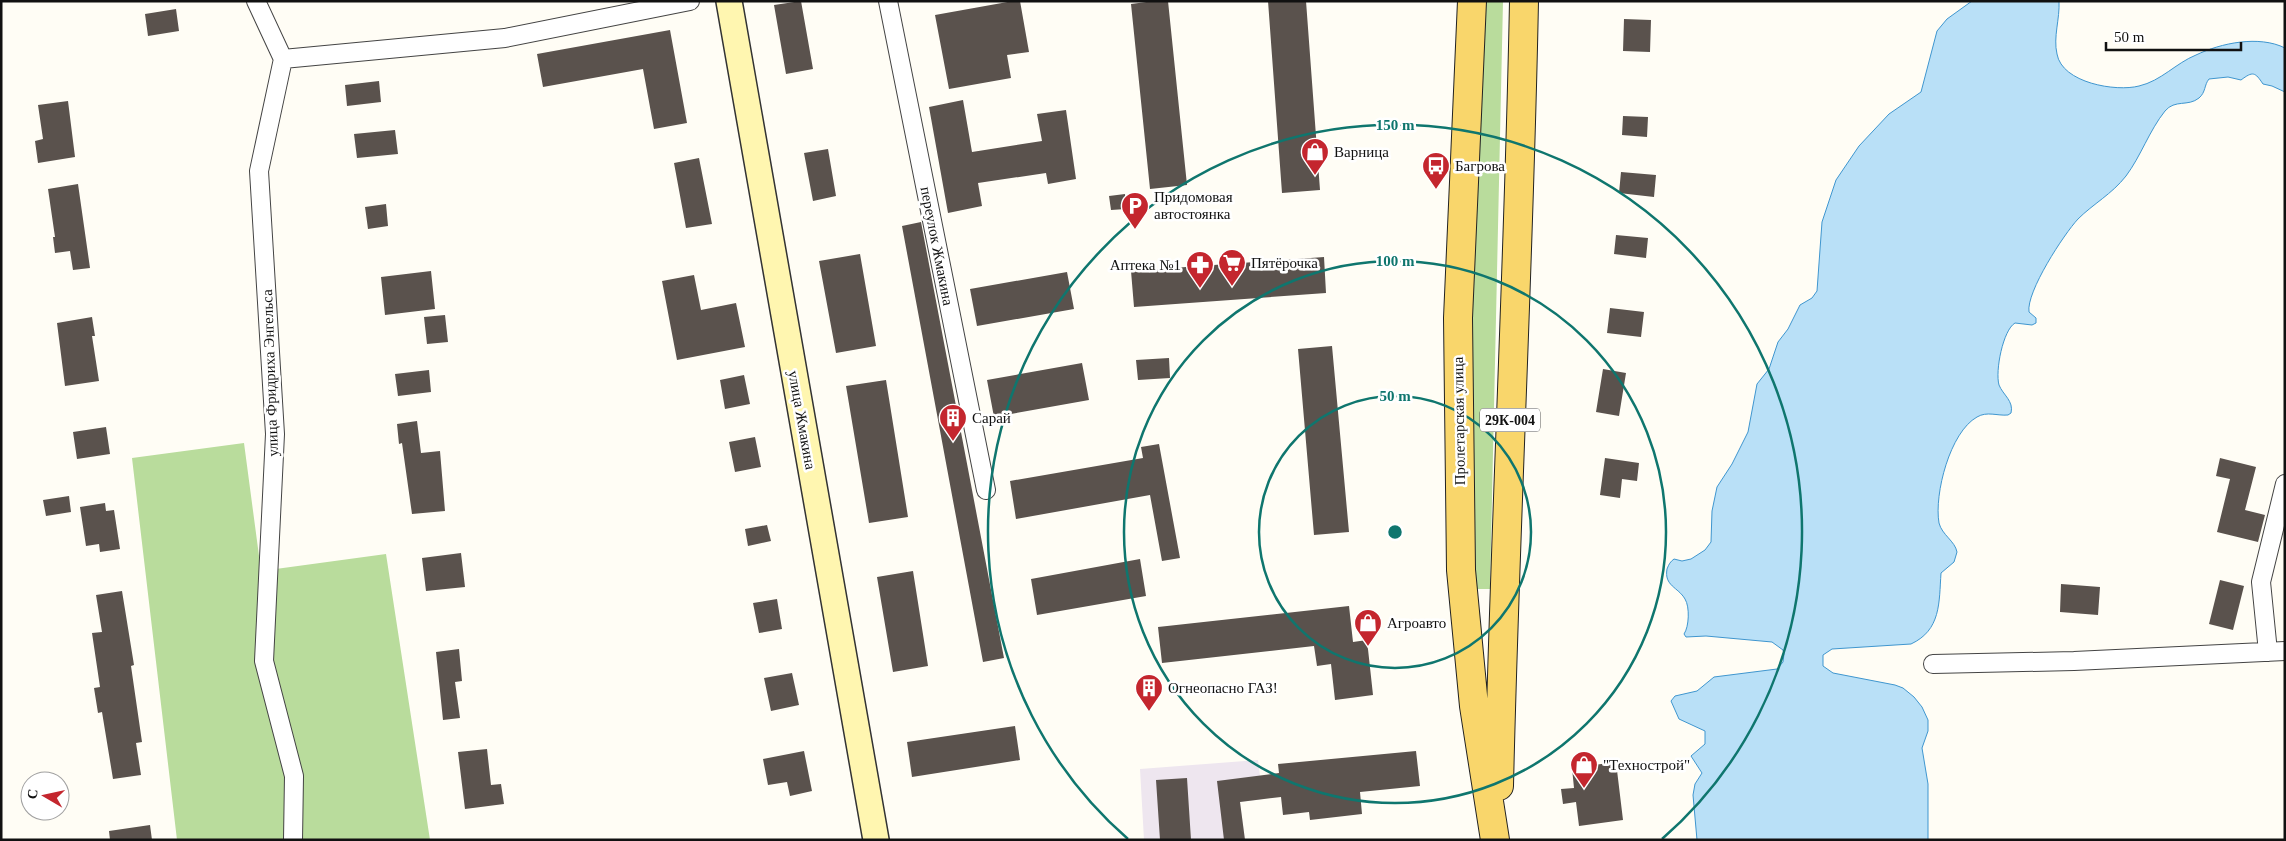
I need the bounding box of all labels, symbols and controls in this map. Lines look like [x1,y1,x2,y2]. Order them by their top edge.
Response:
scale bar [2106,20,2241,52]
text: 50 m [2114,29,2145,45]
text: 150 m [1376,117,1415,133]
shop icon: Варница [1300,137,1330,176]
place label: Варница [1334,144,1389,160]
bus stop icon: Багрова [1421,151,1451,190]
place label: Багрова [1455,158,1505,174]
street label: переулок Жмакина [918,185,956,307]
place label: Придомовая автостоянка [1154,189,1233,222]
parking icon: Придомовая автостоянка [1120,191,1150,230]
supermarket icon: Пятёрочка [1217,248,1247,287]
pharmacy icon: Аптека №1 [1185,250,1215,289]
text: 100 m [1376,253,1415,269]
place label: Пятёрочка [1251,255,1318,271]
place label: Аптека №1 [1110,257,1181,273]
street label: улица Фридриха Энгельса [259,289,281,457]
street label: Пролетарская улица [1450,356,1468,486]
street label: улица Жмакина [785,369,819,471]
text: 50 m [1379,388,1411,404]
building icon: Сарай [938,403,968,442]
road number: 29К-004 [1480,408,1540,432]
place label: Сарай [972,410,1011,426]
centre of rings [1386,523,1404,541]
shop icon: Агроавто [1353,608,1383,647]
place label: Агроавто [1387,615,1446,631]
building icon: Огнеопасно ГАЗ! [1134,673,1164,712]
place label: Огнеопасно ГАЗ! [1168,680,1278,696]
shop icon: "Технострой" [1569,750,1599,789]
place label: "Технострой" [1603,757,1690,773]
north arrow [20,771,70,821]
text: С [24,788,41,800]

